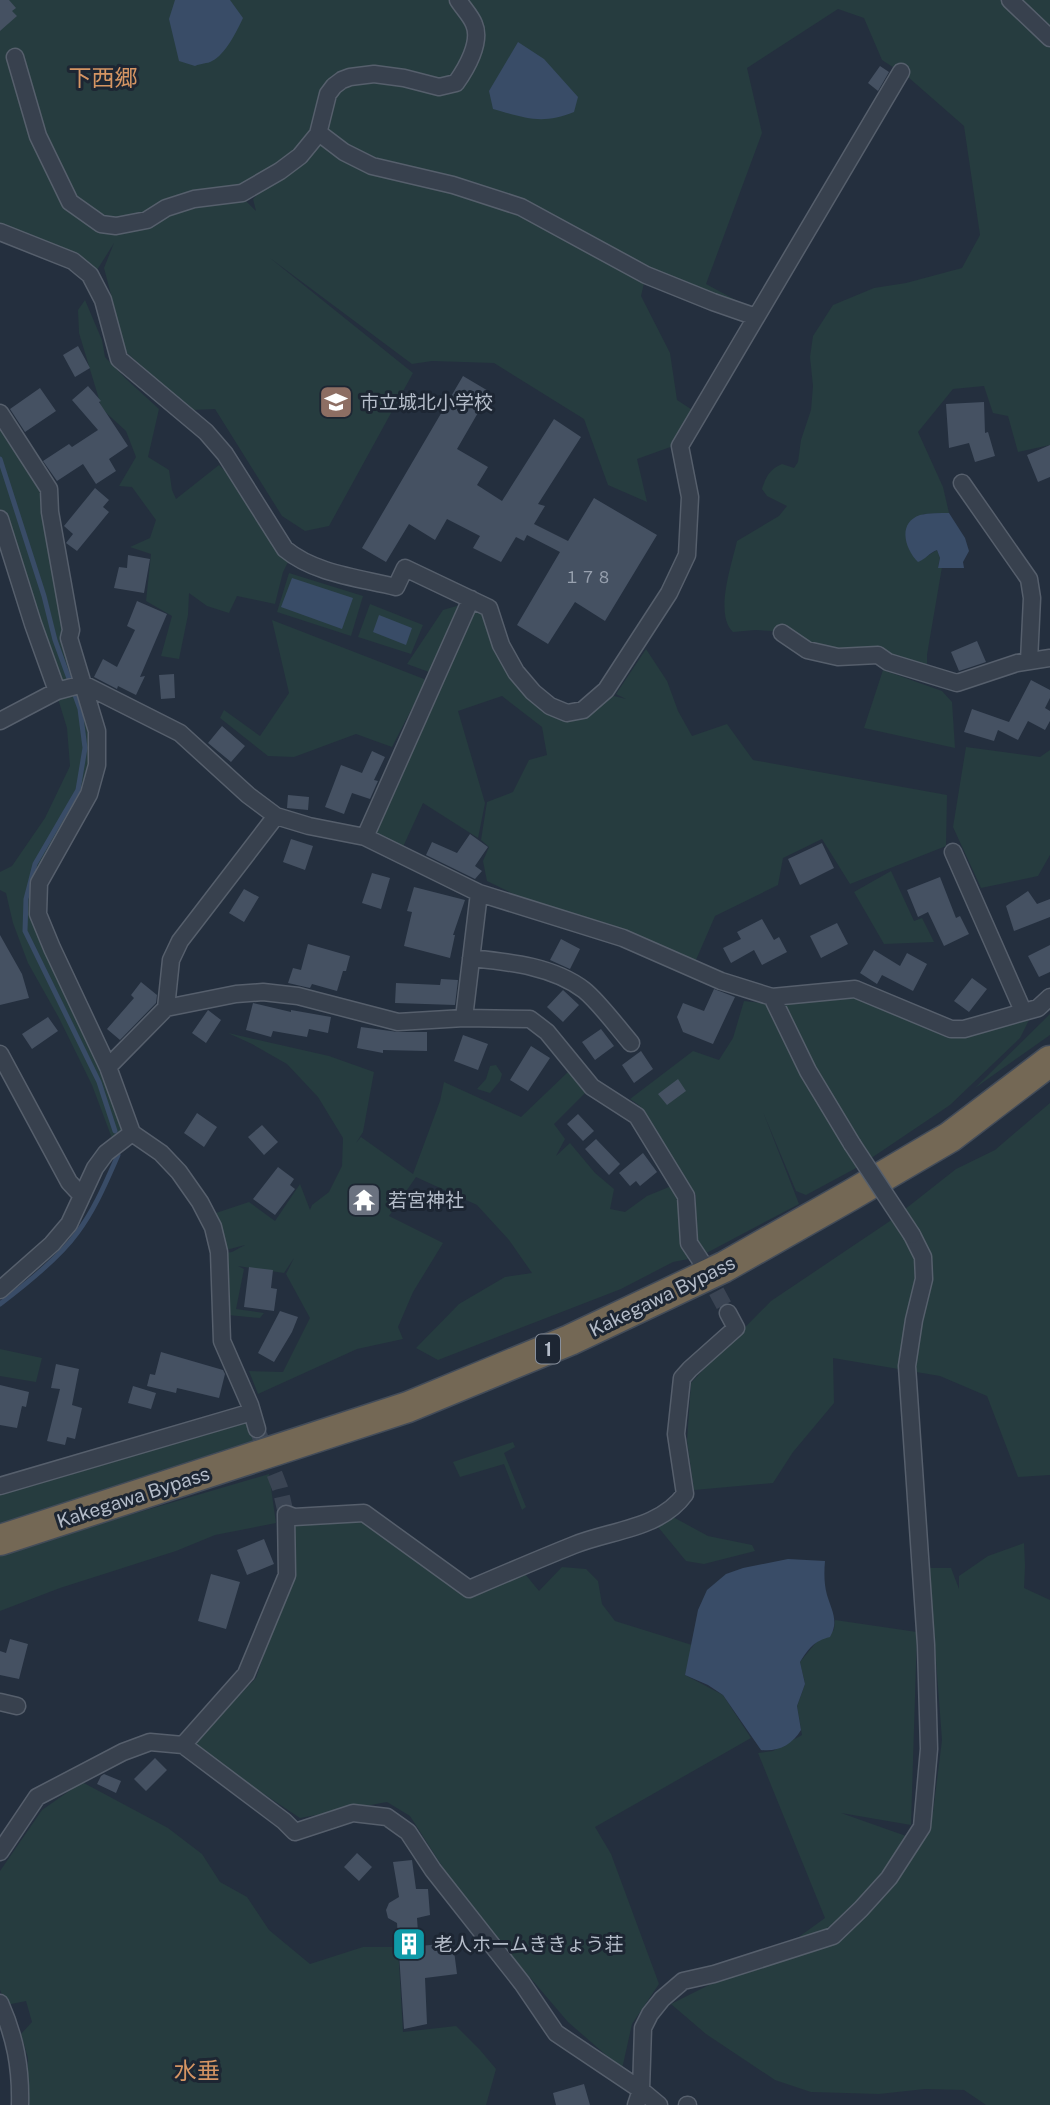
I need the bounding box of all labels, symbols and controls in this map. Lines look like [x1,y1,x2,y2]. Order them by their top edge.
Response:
district label: 下西郷 [69,64,138,91]
school or university icon: 市立城北小学校 [317,383,355,421]
place label: 市立城北小学校 [360,391,493,413]
house number: １７８ [564,568,612,587]
temple icon: 若宮神社 [345,1181,383,1219]
place label: 若宮神社 [388,1189,464,1211]
street label: Kakegawa Bypass [586,1251,738,1341]
road number: 1 [536,1334,560,1364]
street label: Kakegawa Bypass [54,1462,212,1532]
building icon: 老人ホームききょう荘 [390,1925,428,1963]
place label: 老人ホームききょう荘 [434,1933,623,1955]
district label: 水垂 [174,2057,220,2084]

